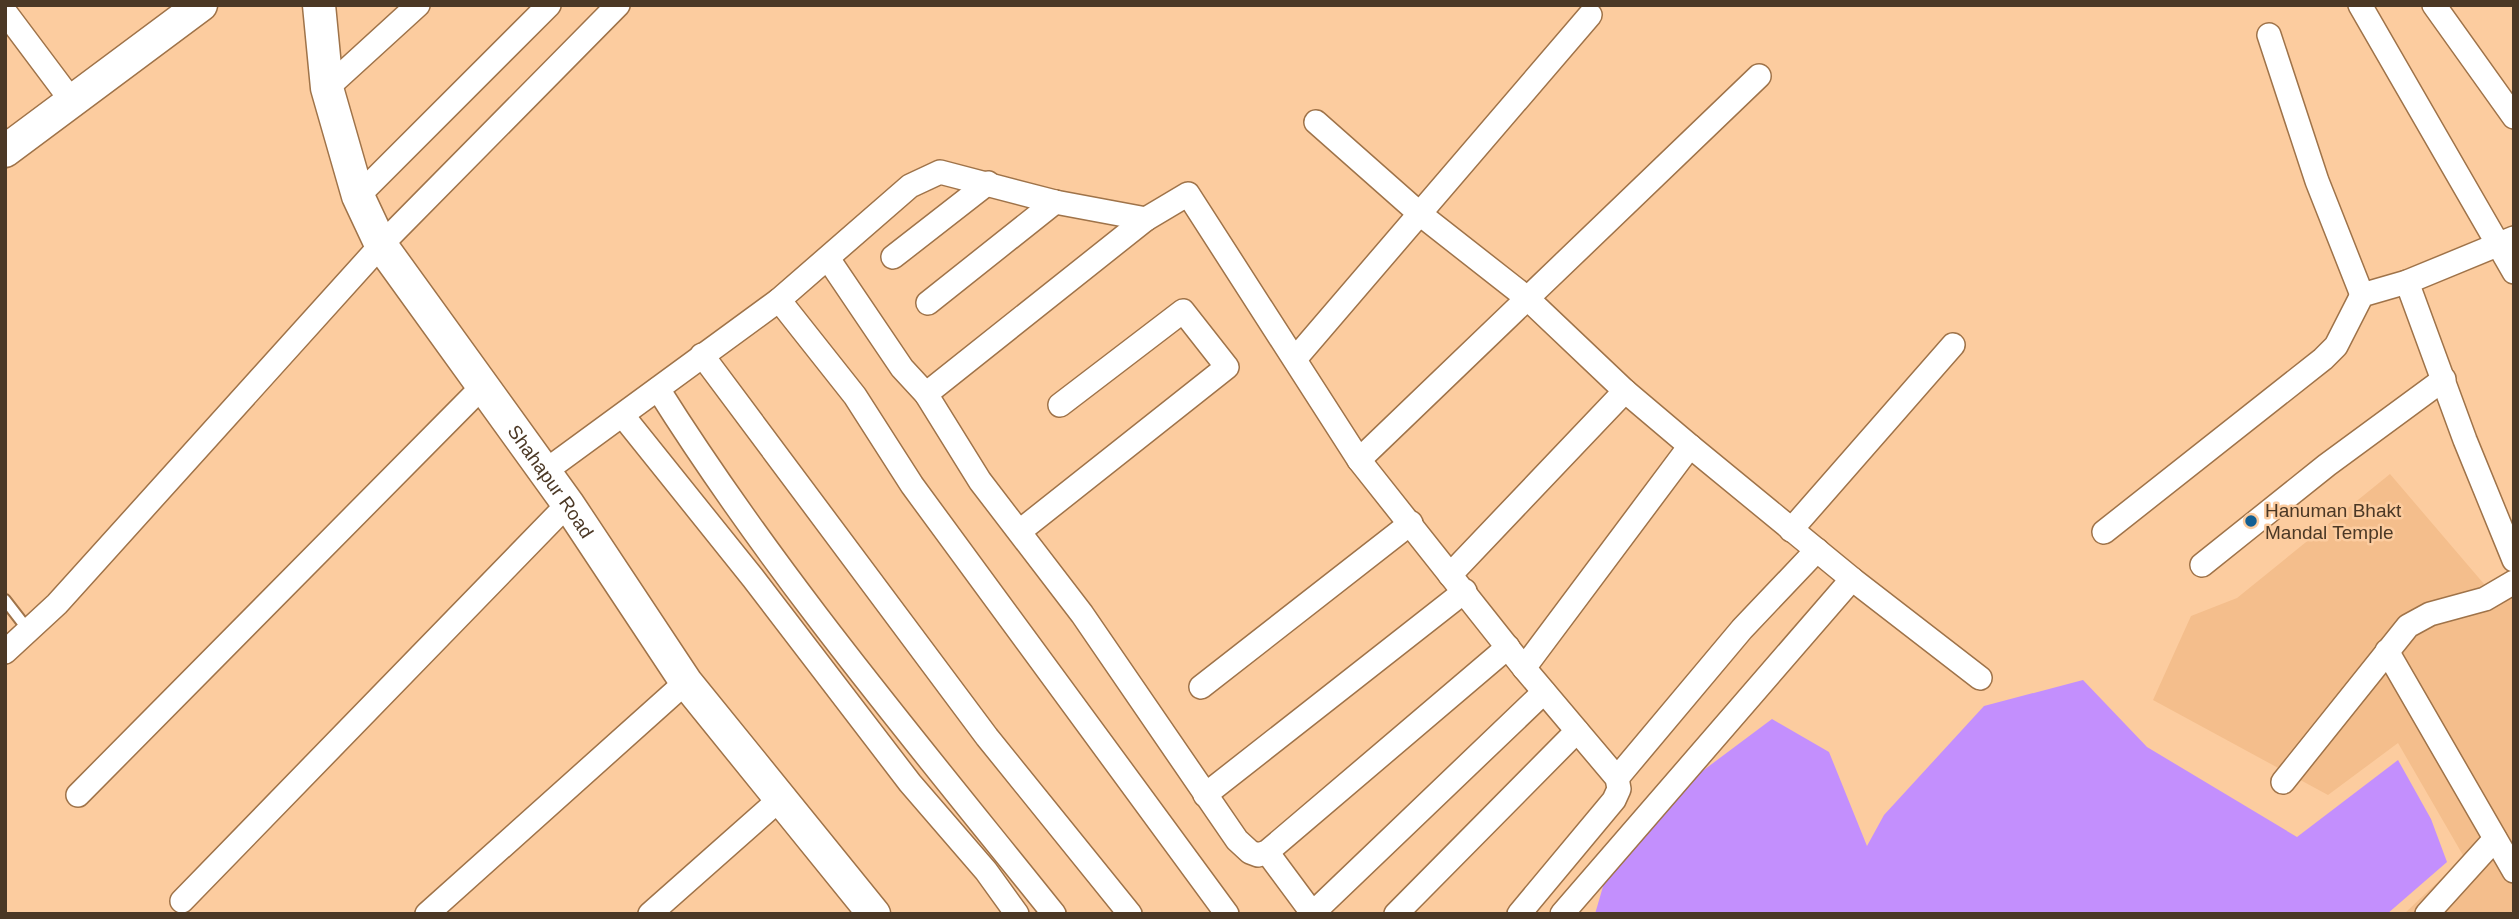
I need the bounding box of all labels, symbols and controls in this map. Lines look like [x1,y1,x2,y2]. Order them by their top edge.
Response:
street label: Shahapur Road [504,421,597,542]
place label: Hanuman Bhakt Mandal Temple [2265,500,2402,543]
marker: Hanuman Bhakt Mandal Temple [2243,513,2259,529]

